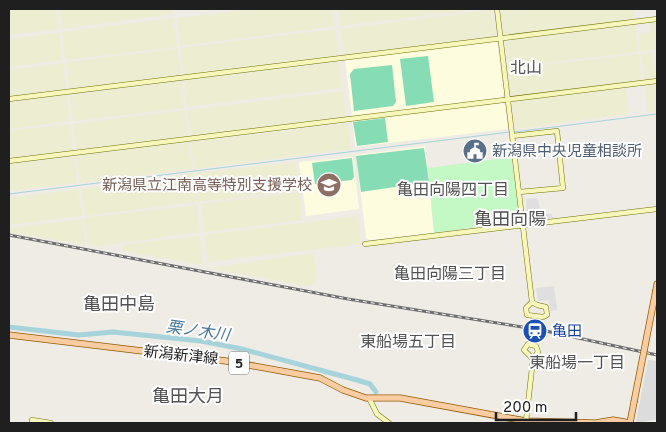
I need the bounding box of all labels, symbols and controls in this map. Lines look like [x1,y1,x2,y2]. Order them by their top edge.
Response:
district label: 北山 [510,59,542,79]
public building icon: 新潟県中央児童相談所 [462,138,488,164]
place label: 新潟県中央児童相談所 [492,143,642,162]
school or university icon: 新潟県立江南高等特別支援学校 [316,172,342,198]
place label: 新潟県立江南高等特別支援学校 [102,177,312,196]
district label: 亀田向陽四丁目 [397,181,509,201]
district label: 亀田向陽 [474,209,546,232]
district label: 亀田向陽三丁目 [394,265,506,285]
district label: 亀田中島 [83,294,155,317]
water label: 栗ノ木川 [165,318,233,347]
station icon: 亀田 [522,318,548,344]
place label: 亀田 [552,323,582,342]
district label: 東船場五丁目 [360,333,456,353]
street label: 新潟新津線 [143,343,219,370]
road number: 5 [229,352,249,374]
district label: 東船場一丁目 [529,354,625,374]
district label: 亀田大月 [152,386,224,409]
scale bar [496,390,576,422]
text: 200 m [503,399,548,418]

